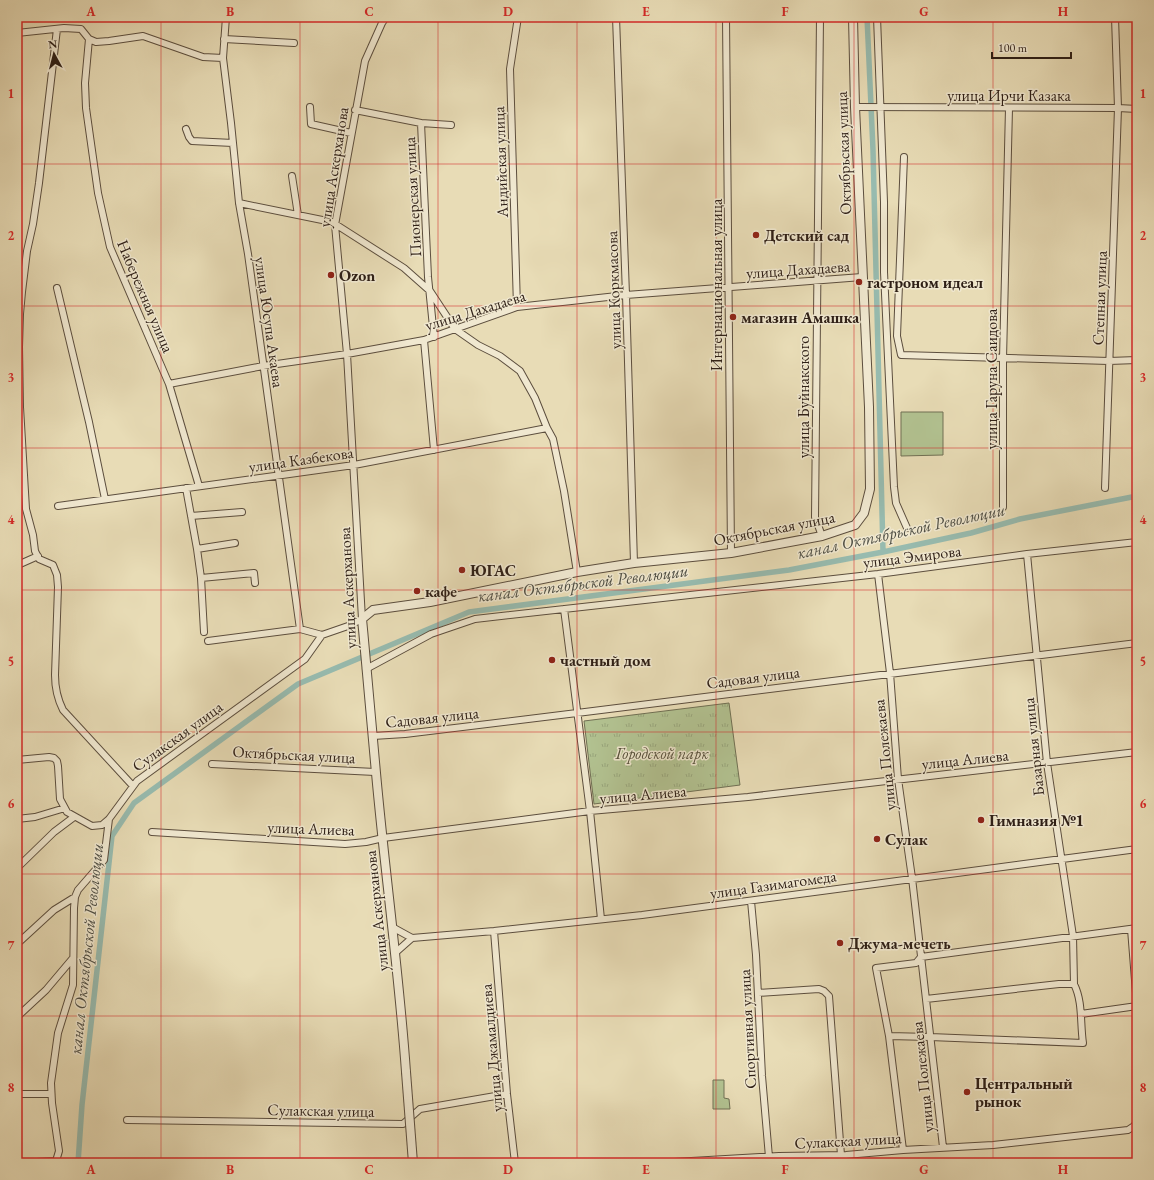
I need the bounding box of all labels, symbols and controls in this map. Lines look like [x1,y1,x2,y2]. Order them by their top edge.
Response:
text: A [85,3,96,20]
text: B [226,3,234,20]
text: C [364,3,374,20]
text: D [503,3,513,20]
text: E [642,3,650,20]
text: F [781,3,789,20]
text: G [919,3,929,20]
text: H [1058,3,1069,20]
north arrow [34,34,74,74]
scale bar [992,34,1071,60]
text: N [48,37,58,52]
text: 100 m [998,40,1028,56]
text: 1 [8,85,15,102]
street label: улица Ирчи Казака [947,85,1071,106]
text: 1 [1140,85,1147,102]
street label: Октябрьская улица [831,90,856,215]
street label: улица Аскерханова [314,105,353,229]
street label: Андийская улица [488,105,513,219]
street label: Пионерская улица [399,136,426,258]
street label: Интернациональная улица [706,198,727,371]
place label: Детский сад [764,225,850,246]
text: 2 [8,227,15,244]
text: 2 [1140,227,1147,244]
street label: улица Коркмасова [601,230,626,349]
marker: Детский сад [751,230,761,240]
street label: Набережная улица [112,236,179,356]
street label: Степная улица [1087,250,1112,346]
street label: улица Юсупа Акаева [250,255,289,390]
street label: улица Дахадаева [745,255,851,284]
place label: Ozon [339,265,375,286]
marker: Ozon [326,270,336,280]
place label: гастроном идеал [867,272,983,293]
marker: гастроном идеал [854,277,864,287]
street label: улица Дахадаева [422,285,529,336]
place label: магазин Амашка [741,307,860,328]
street label: улица Гаруна Саидова [981,308,1002,449]
marker: магазин Амашка [728,312,738,322]
street label: улица Буйнакского [793,336,814,458]
text: 3 [8,369,15,386]
text: 3 [1140,369,1147,386]
street label: улица Казбекова [247,442,355,477]
water label: канал Октябрьской Революции [795,498,1007,564]
street label: Октябрьская улица [712,506,837,551]
text: 4 [8,511,15,528]
text: 4 [1140,511,1147,528]
street label: улица Аскерханова [334,526,361,649]
street label: улица Эмирова [862,540,963,573]
water label: канал Октябрьской Революции [476,559,690,607]
place label: ЮГАС [470,560,516,581]
marker: ЮГАС [457,565,467,575]
place label: кафе [425,581,457,602]
marker: кафе [412,586,422,596]
place label: частный дом [560,650,651,671]
text: 5 [8,653,14,670]
text: 5 [1140,653,1146,670]
marker: частный дом [547,655,557,665]
street label: Садовая улица [705,661,802,694]
street label: Сулакская улица [128,696,227,776]
street label: Базарная улица [1018,696,1049,797]
street label: улица Полежаева [868,698,901,812]
street label: Садовая улица [384,702,480,733]
street label: Октябрьская улица [232,741,357,768]
park label: Городской парк [614,743,709,764]
street label: улица Алиева [921,744,1010,774]
street label: улица Алиева [599,780,688,809]
text: 6 [8,795,15,812]
text: 6 [1140,795,1147,812]
place label: Гимназия №1 [989,810,1084,831]
marker: Гимназия №1 [976,815,986,825]
street label: улица Алиева [267,816,356,841]
place label: Сулак [885,829,928,850]
marker: Сулак [872,834,882,844]
water label: канал Октябрьской Революции [64,842,108,1056]
street label: улица Аскерханова [360,849,393,973]
street label: улица Газимагомеда [708,865,838,904]
place label: Джума-мечеть [848,933,951,954]
text: 7 [8,937,15,954]
text: 7 [1140,937,1147,954]
marker: Джума-мечеть [835,938,845,948]
street label: Спортивная улица [734,968,761,1089]
street label: улица Джамалдиева [475,982,508,1113]
street label: улица Полежаева [906,1020,939,1134]
place label: Центральный рынок [975,1073,1073,1112]
text: 8 [8,1079,15,1096]
text: 8 [1140,1079,1147,1096]
marker: Центральный рынок [962,1087,972,1097]
street label: Сулакская улица [267,1099,375,1122]
street label: Сулакская улица [794,1127,903,1154]
text: A [85,1161,96,1178]
text: B [226,1161,234,1178]
text: C [364,1161,374,1178]
text: D [503,1161,513,1178]
text: E [642,1161,650,1178]
text: F [781,1161,789,1178]
text: G [919,1161,929,1178]
text: H [1058,1161,1069,1178]

